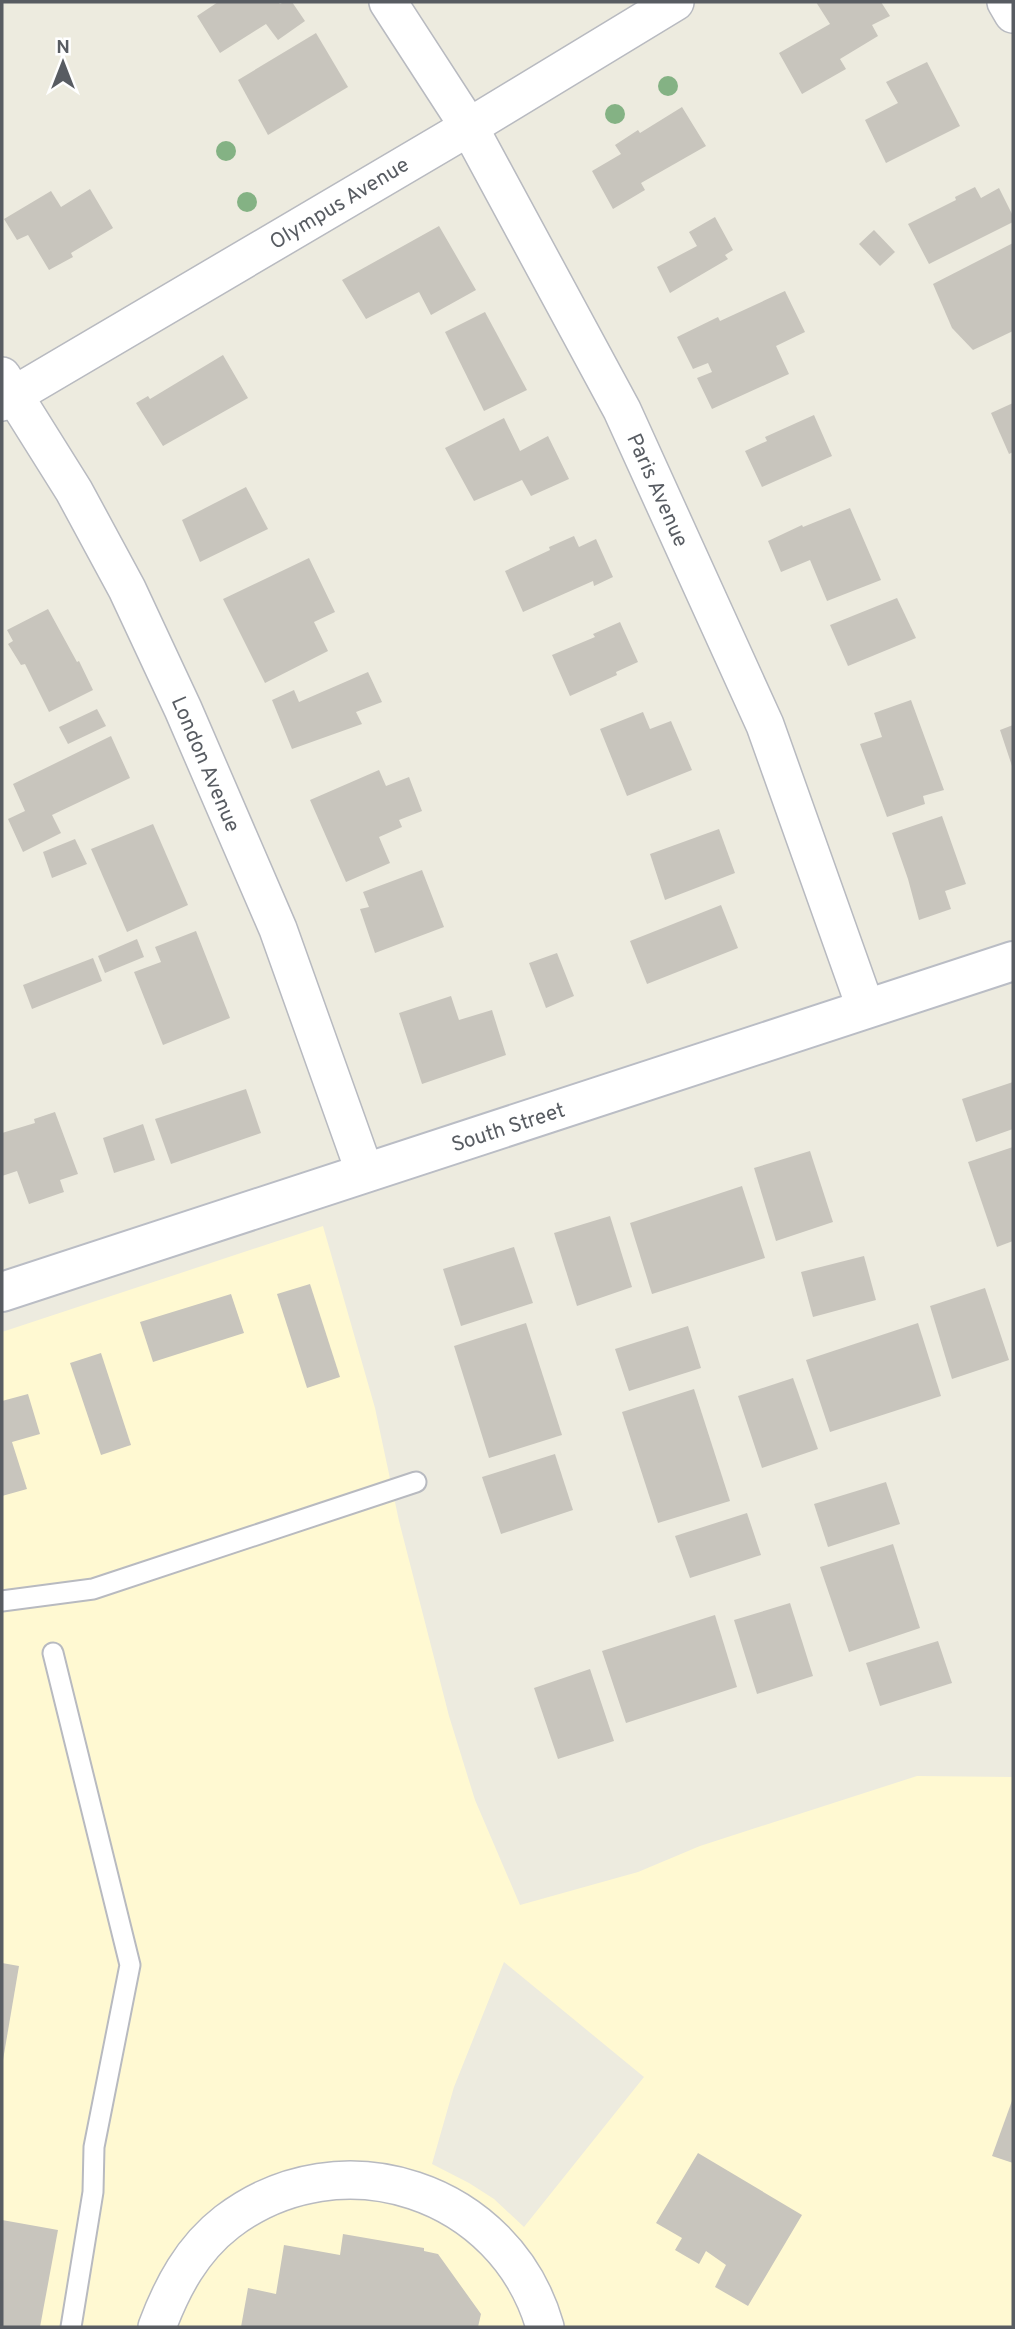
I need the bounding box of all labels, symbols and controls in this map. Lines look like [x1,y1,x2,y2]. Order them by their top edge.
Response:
north arrow [28,28,98,98]
text: N [56,36,70,60]
street label: Olympus Avenue [265,152,414,257]
street label: Paris Avenue [620,430,694,552]
street label: London Avenue [164,693,245,837]
street label: South Street [448,1097,569,1159]

